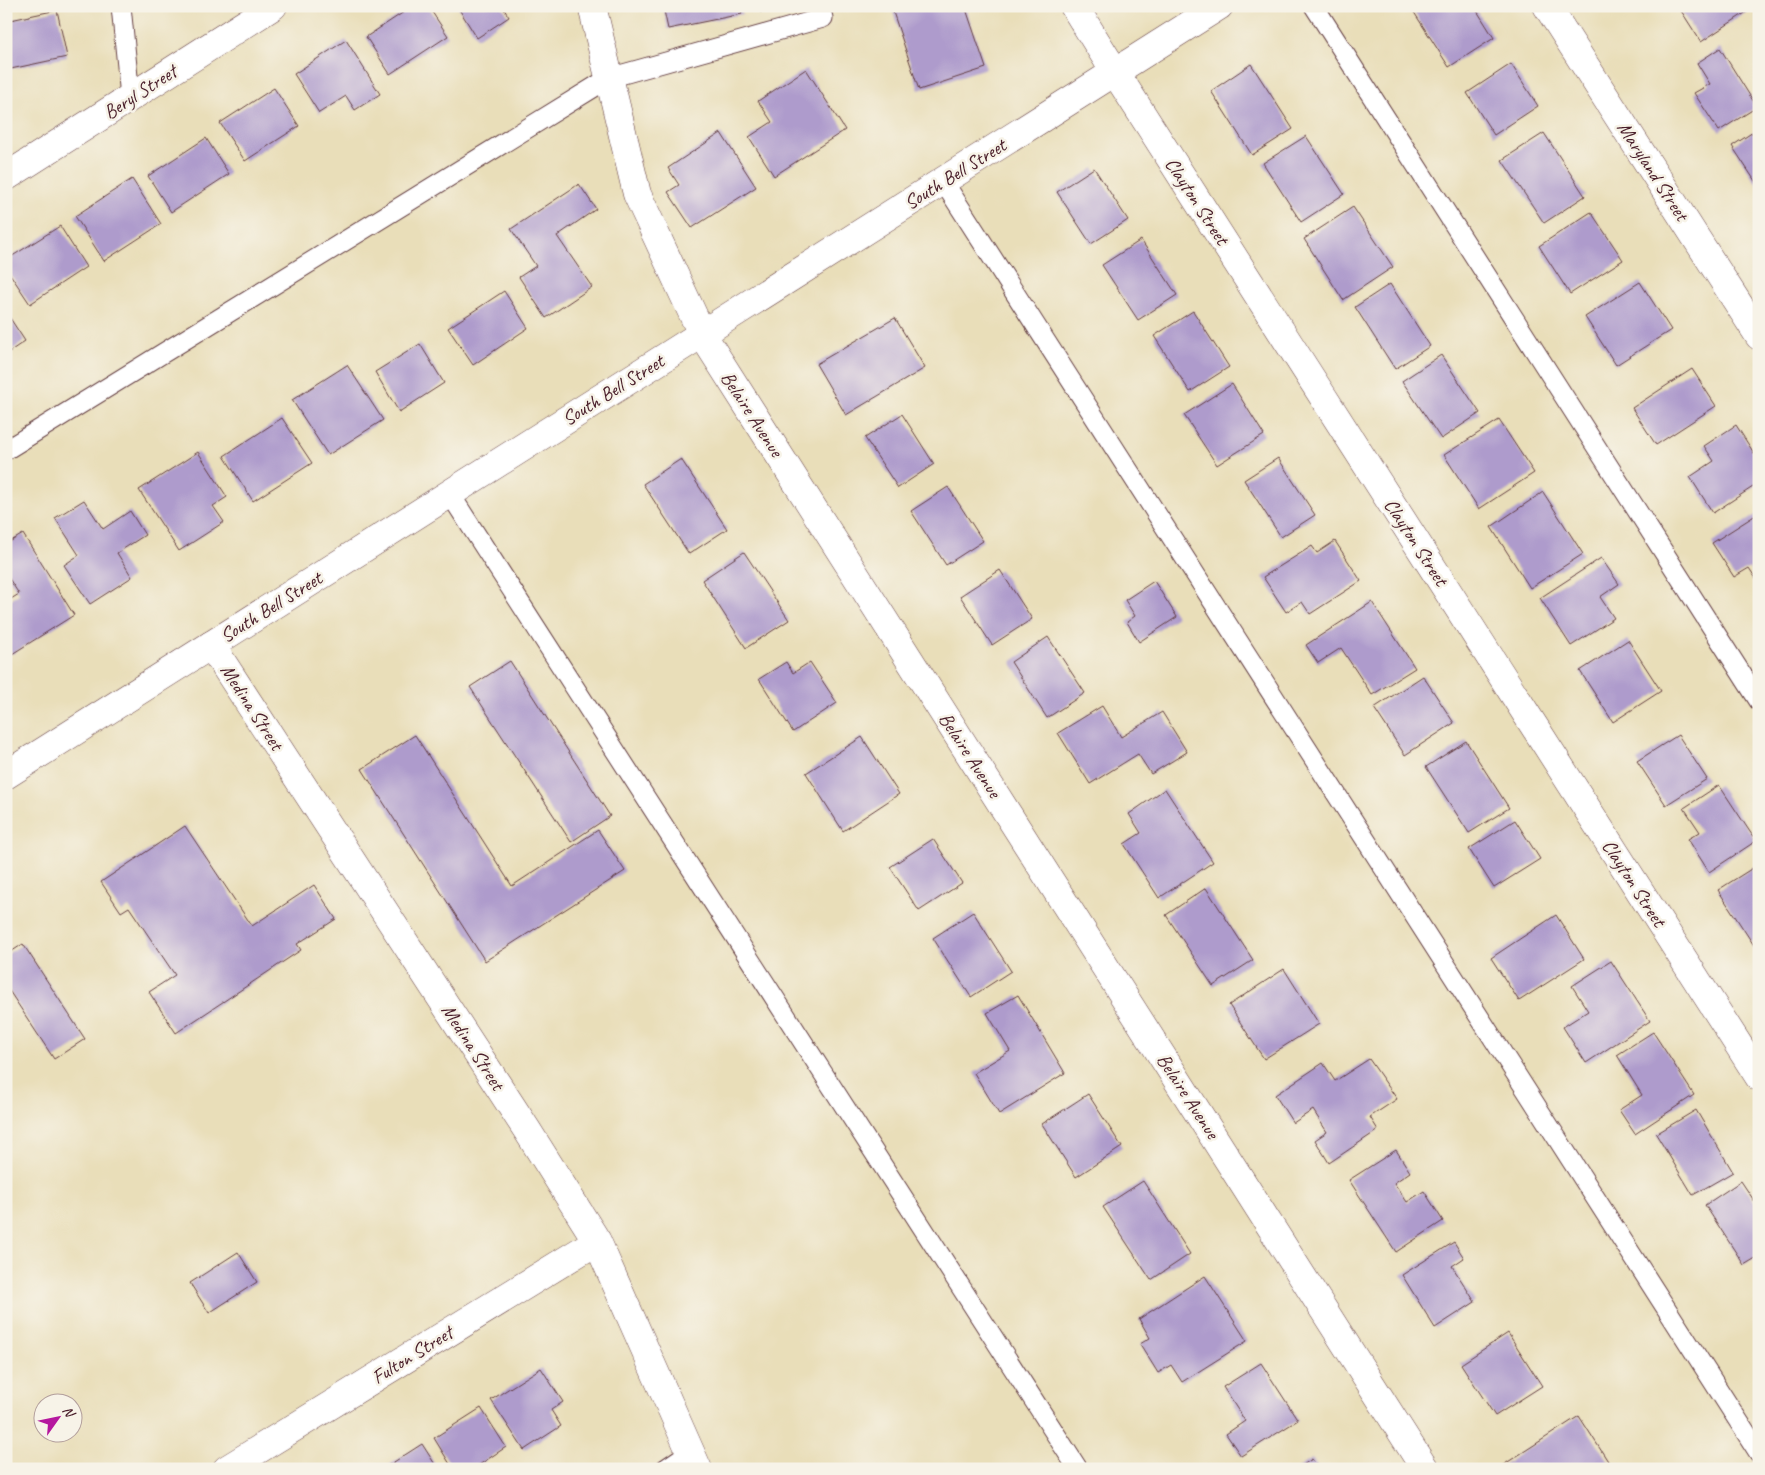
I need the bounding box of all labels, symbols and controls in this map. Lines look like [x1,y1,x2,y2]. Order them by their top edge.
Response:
street label: Beryl Street [99,57,184,125]
street label: Maryland Street [1612,117,1696,227]
street label: South Bell Street [899,132,1013,215]
street label: Clayton Street [1160,153,1236,251]
street label: South Bell Street [557,348,671,431]
street label: Belaire Avenue [715,367,790,463]
street label: Clayton Street [1379,494,1455,592]
street label: South Bell Street [215,565,329,648]
street label: Medina Street [215,659,290,757]
street label: Belaire Avenue [933,708,1008,804]
street label: Clayton Street [1597,835,1673,933]
street label: Medina Street [436,999,511,1097]
street label: Belaire Avenue [1151,1049,1226,1145]
street label: Fulton Street [367,1319,460,1390]
north arrow [32,1392,82,1442]
text: N [59,1403,79,1421]

